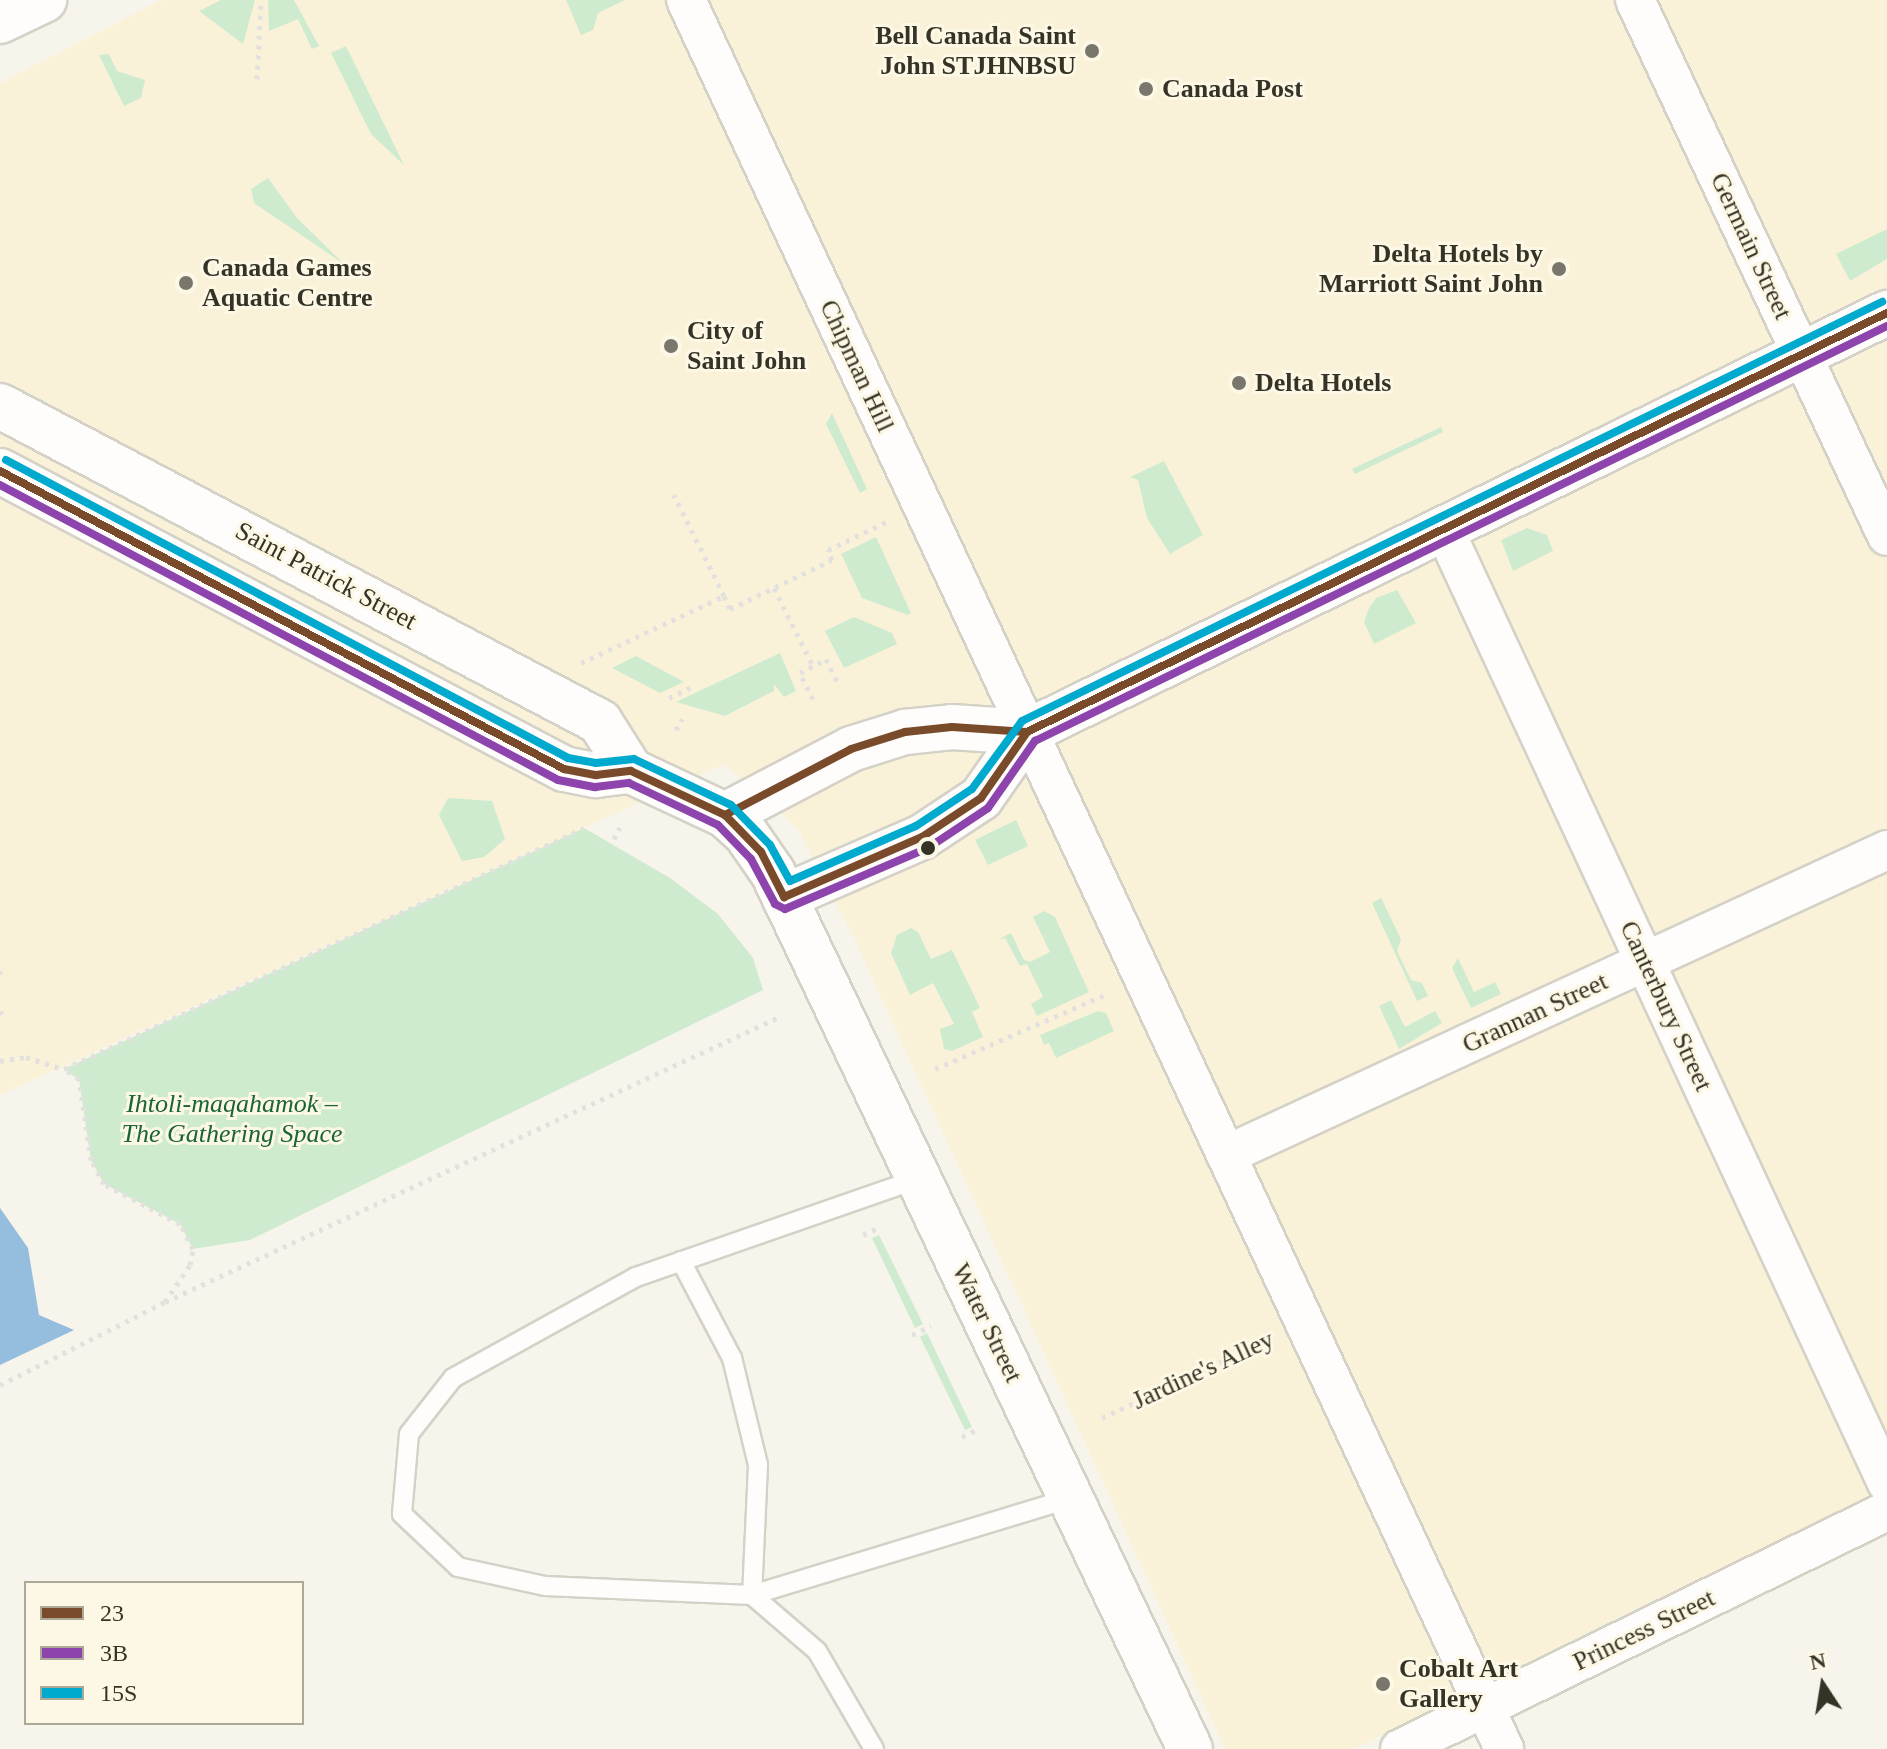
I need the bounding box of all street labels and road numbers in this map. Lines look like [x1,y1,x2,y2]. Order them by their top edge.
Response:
street label: Germain Street [1703,168,1799,324]
street label: Chipman Hill [813,295,901,437]
street label: Saint Patrick Street [230,515,422,637]
street label: Canterbury Street [1613,916,1719,1096]
street label: Grannan Street [1457,966,1613,1060]
street label: Water Street [945,1258,1029,1388]
street label: Jardine's Alley [1127,1323,1279,1417]
street label: Princess Street [1568,1582,1720,1678]

